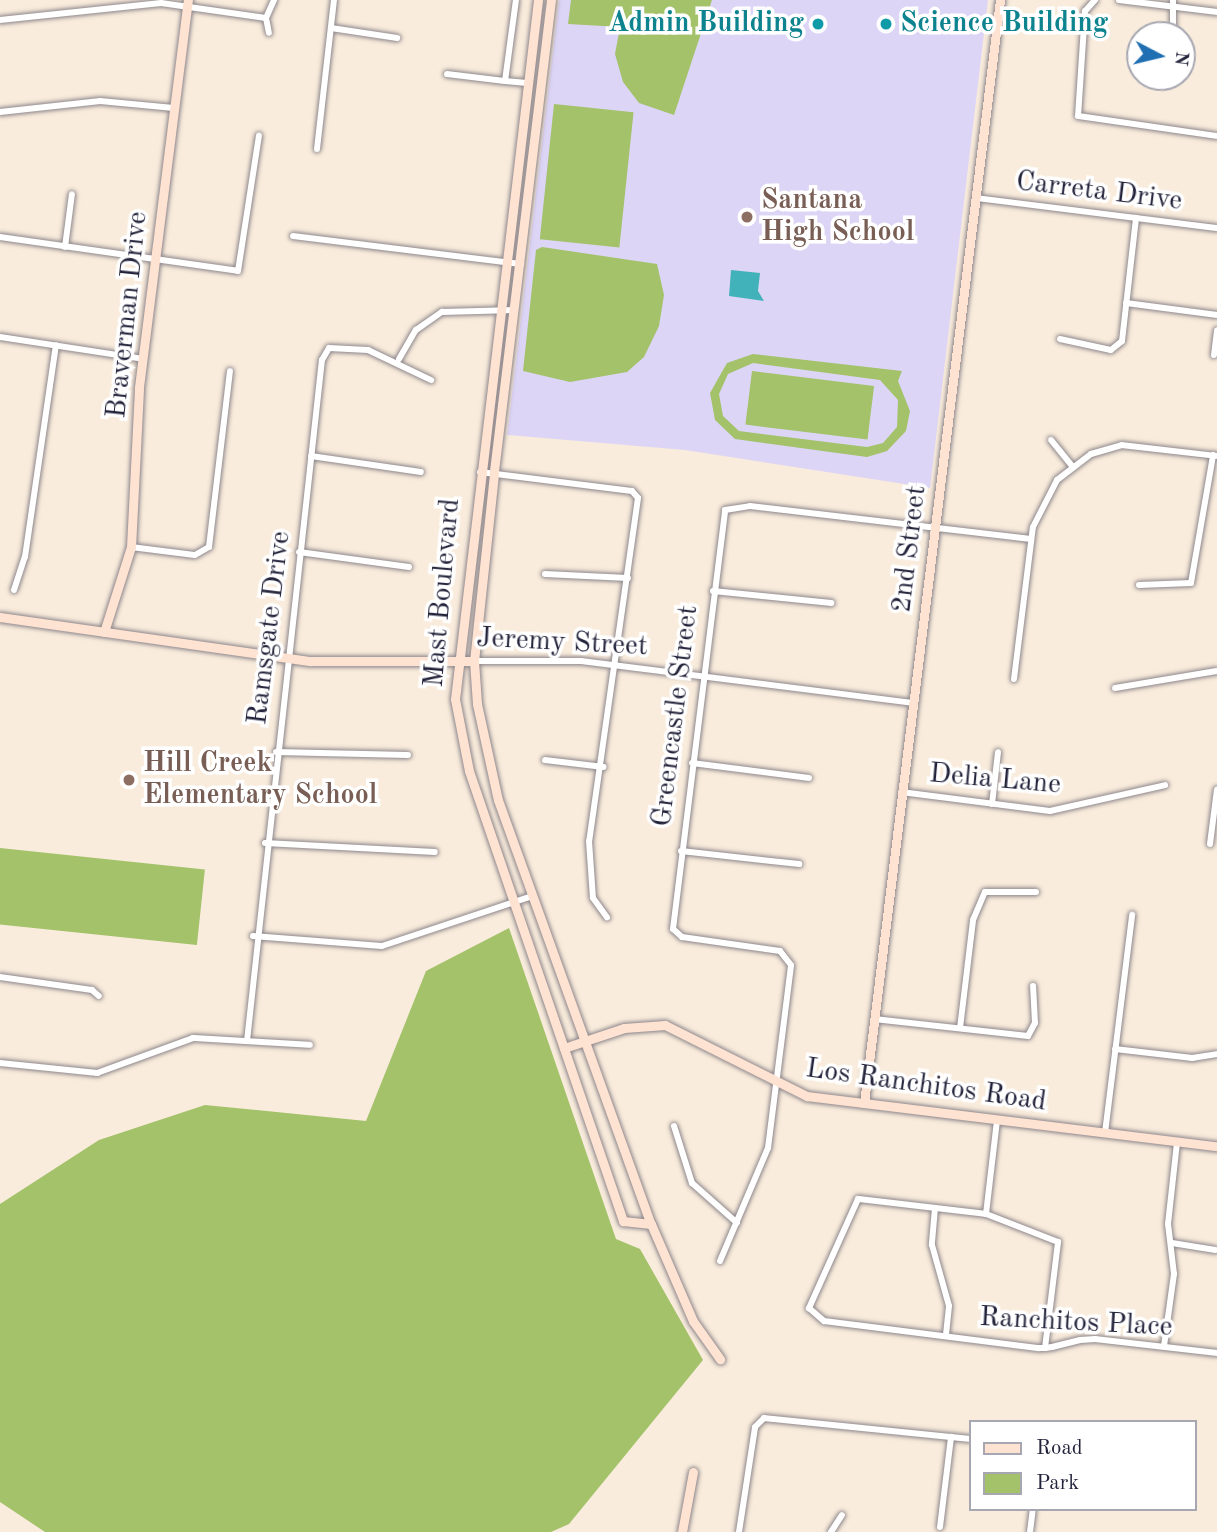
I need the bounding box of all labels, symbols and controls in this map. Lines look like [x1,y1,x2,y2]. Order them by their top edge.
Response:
place label: Admin Building [608,7,804,41]
place label: Science Building [900,7,1108,41]
marker: Admin Building [810,16,826,32]
marker: Science Building [878,16,894,32]
north arrow [1126,21,1196,91]
text: N [1170,50,1191,67]
street label: Carreta Drive [1014,165,1184,219]
place label: Santana High School [761,184,914,250]
marker: Santana High School [739,209,755,225]
street label: Braverman Drive [100,210,156,420]
street label: 2nd Street [886,483,934,615]
street label: Mast Boulevard [418,497,468,689]
street label: Ramsgate Drive [241,529,299,727]
street label: Greencastle Street [646,603,706,829]
street label: Jeremy Street [476,622,648,664]
place label: Hill Creek Elementary School [143,747,377,813]
street label: Delia Lane [928,758,1062,802]
marker: Hill Creek Elementary School [121,772,137,788]
street label: Los Ranchitos Road [803,1052,1049,1120]
street label: Ranchitos Place [979,1301,1173,1345]
legend [968,1420,1196,1511]
text: Road [1036,1438,1083,1459]
text: Park [1036,1473,1079,1494]

